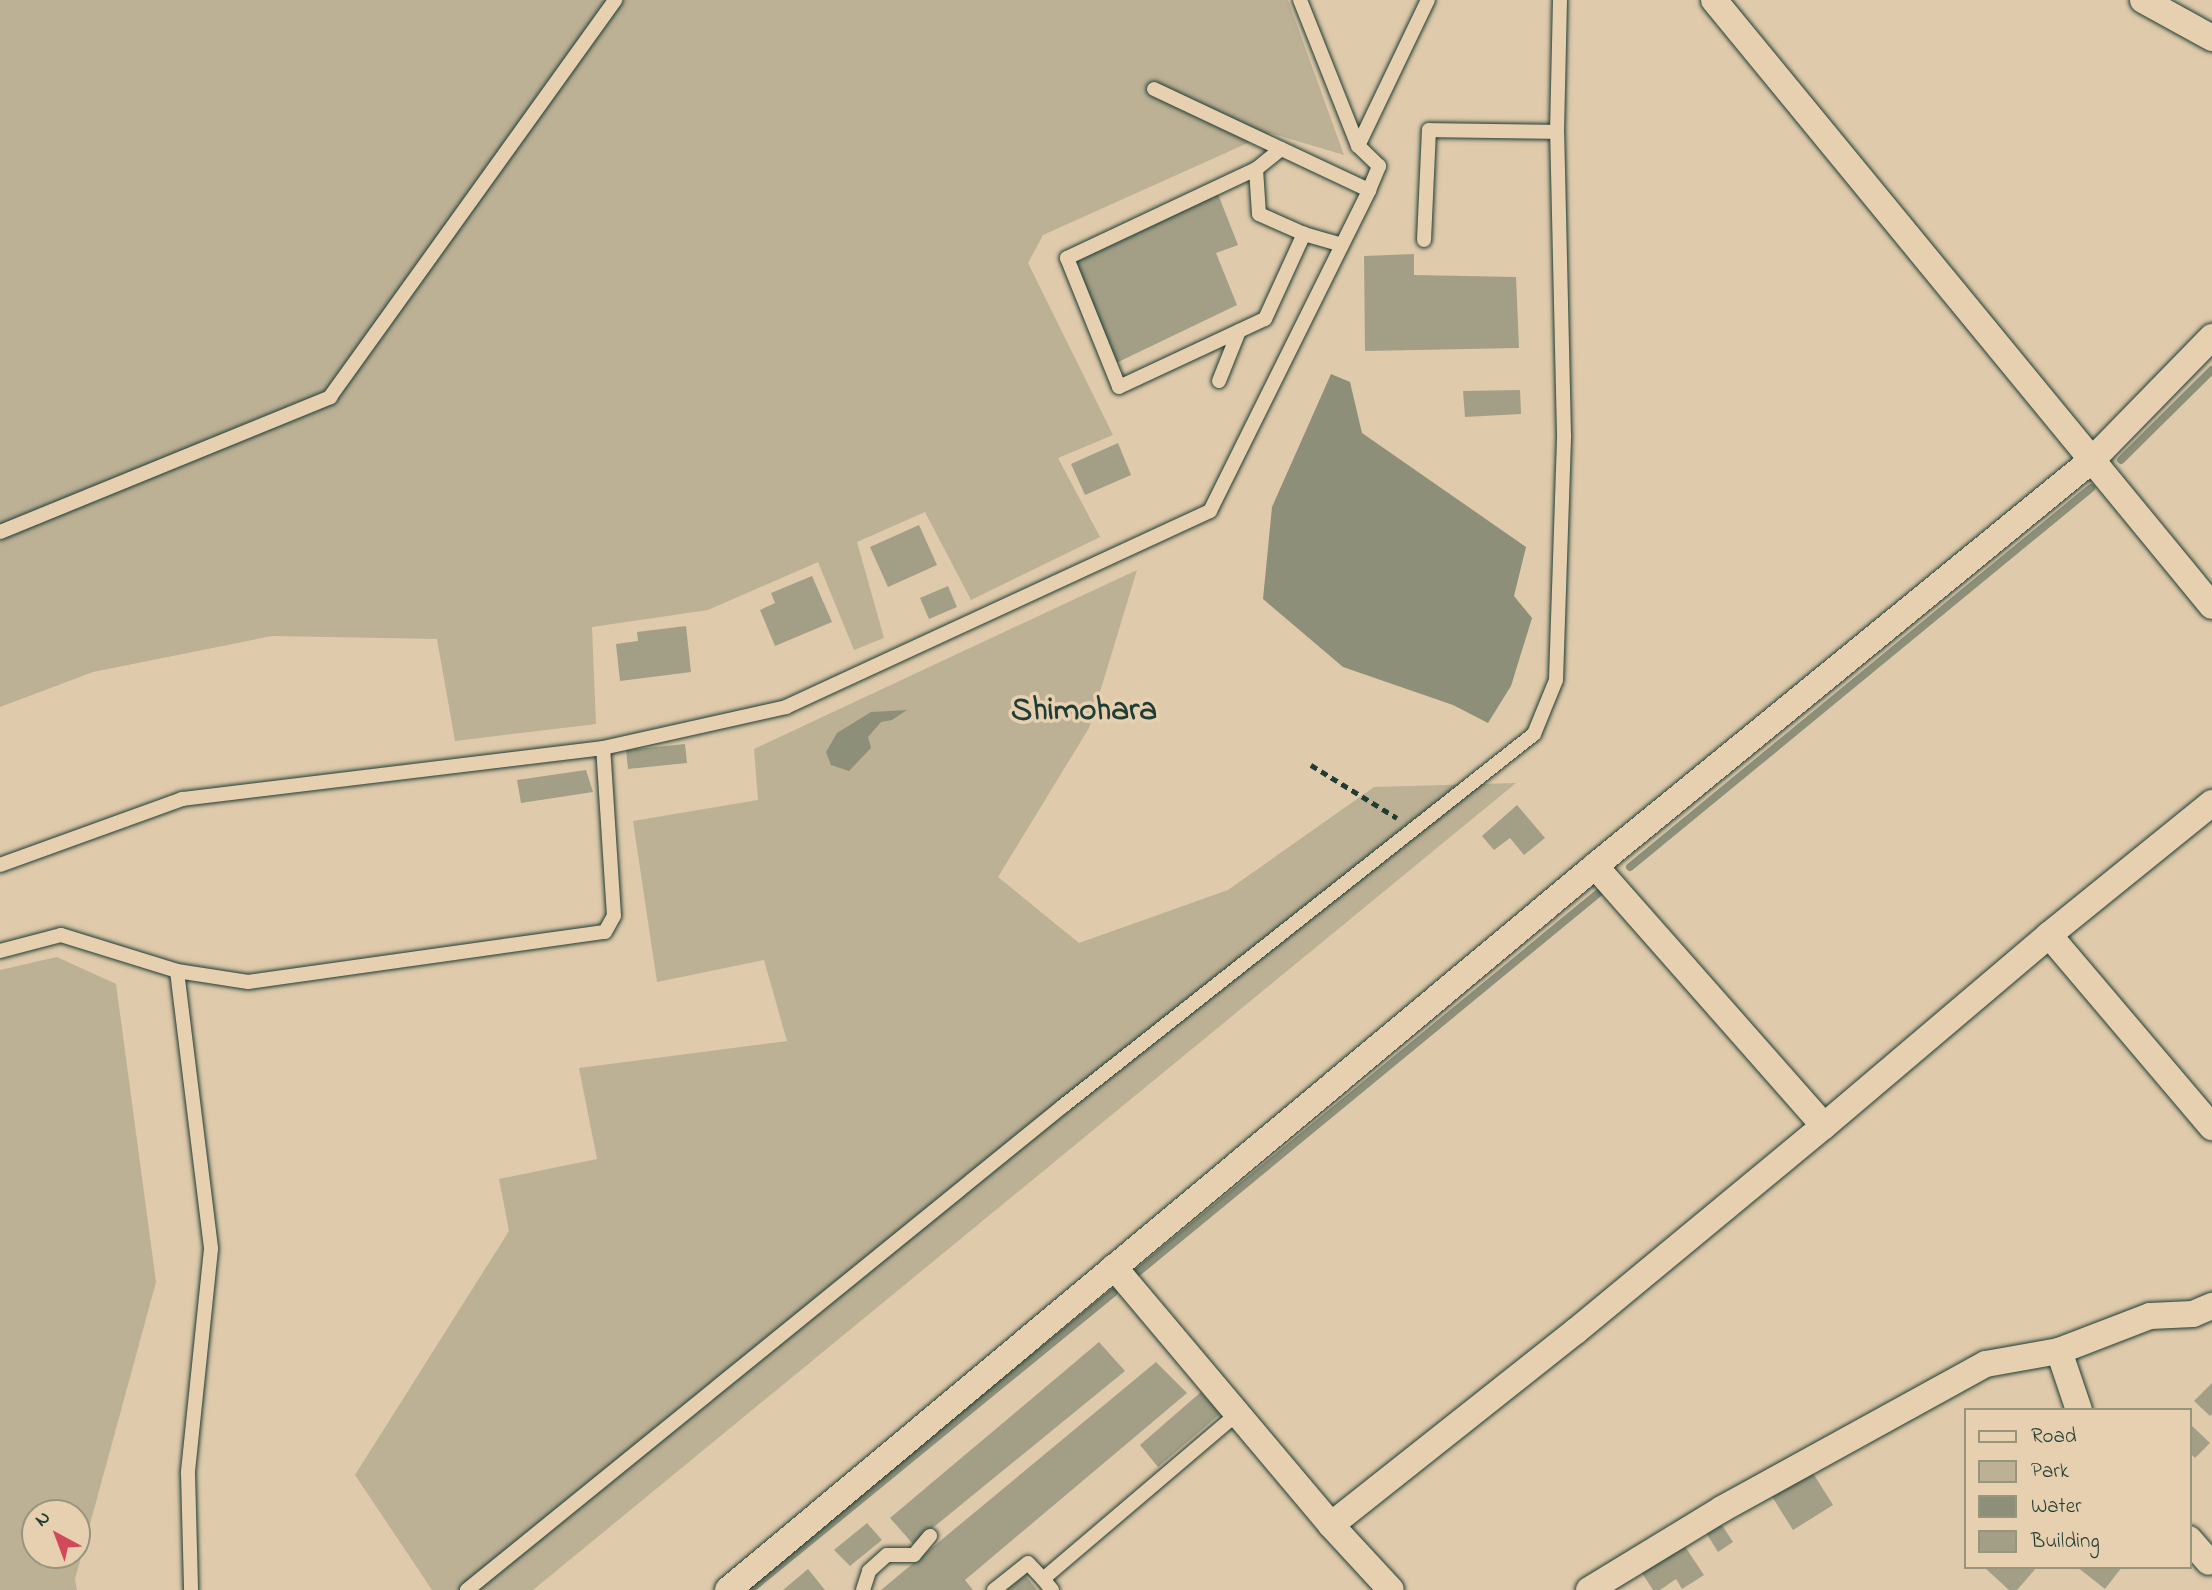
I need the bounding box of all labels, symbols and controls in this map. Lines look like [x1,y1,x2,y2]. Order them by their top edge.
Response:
district label: Shimohara [1011,692,1157,732]
legend [1964,1408,2191,1569]
text: Road [2031,1422,2077,1452]
text: Park [2031,1457,2069,1487]
text: Water [2031,1492,2082,1522]
north arrow [21,1499,91,1569]
text: N [30,1505,57,1534]
text: Building [2031,1527,2100,1557]

